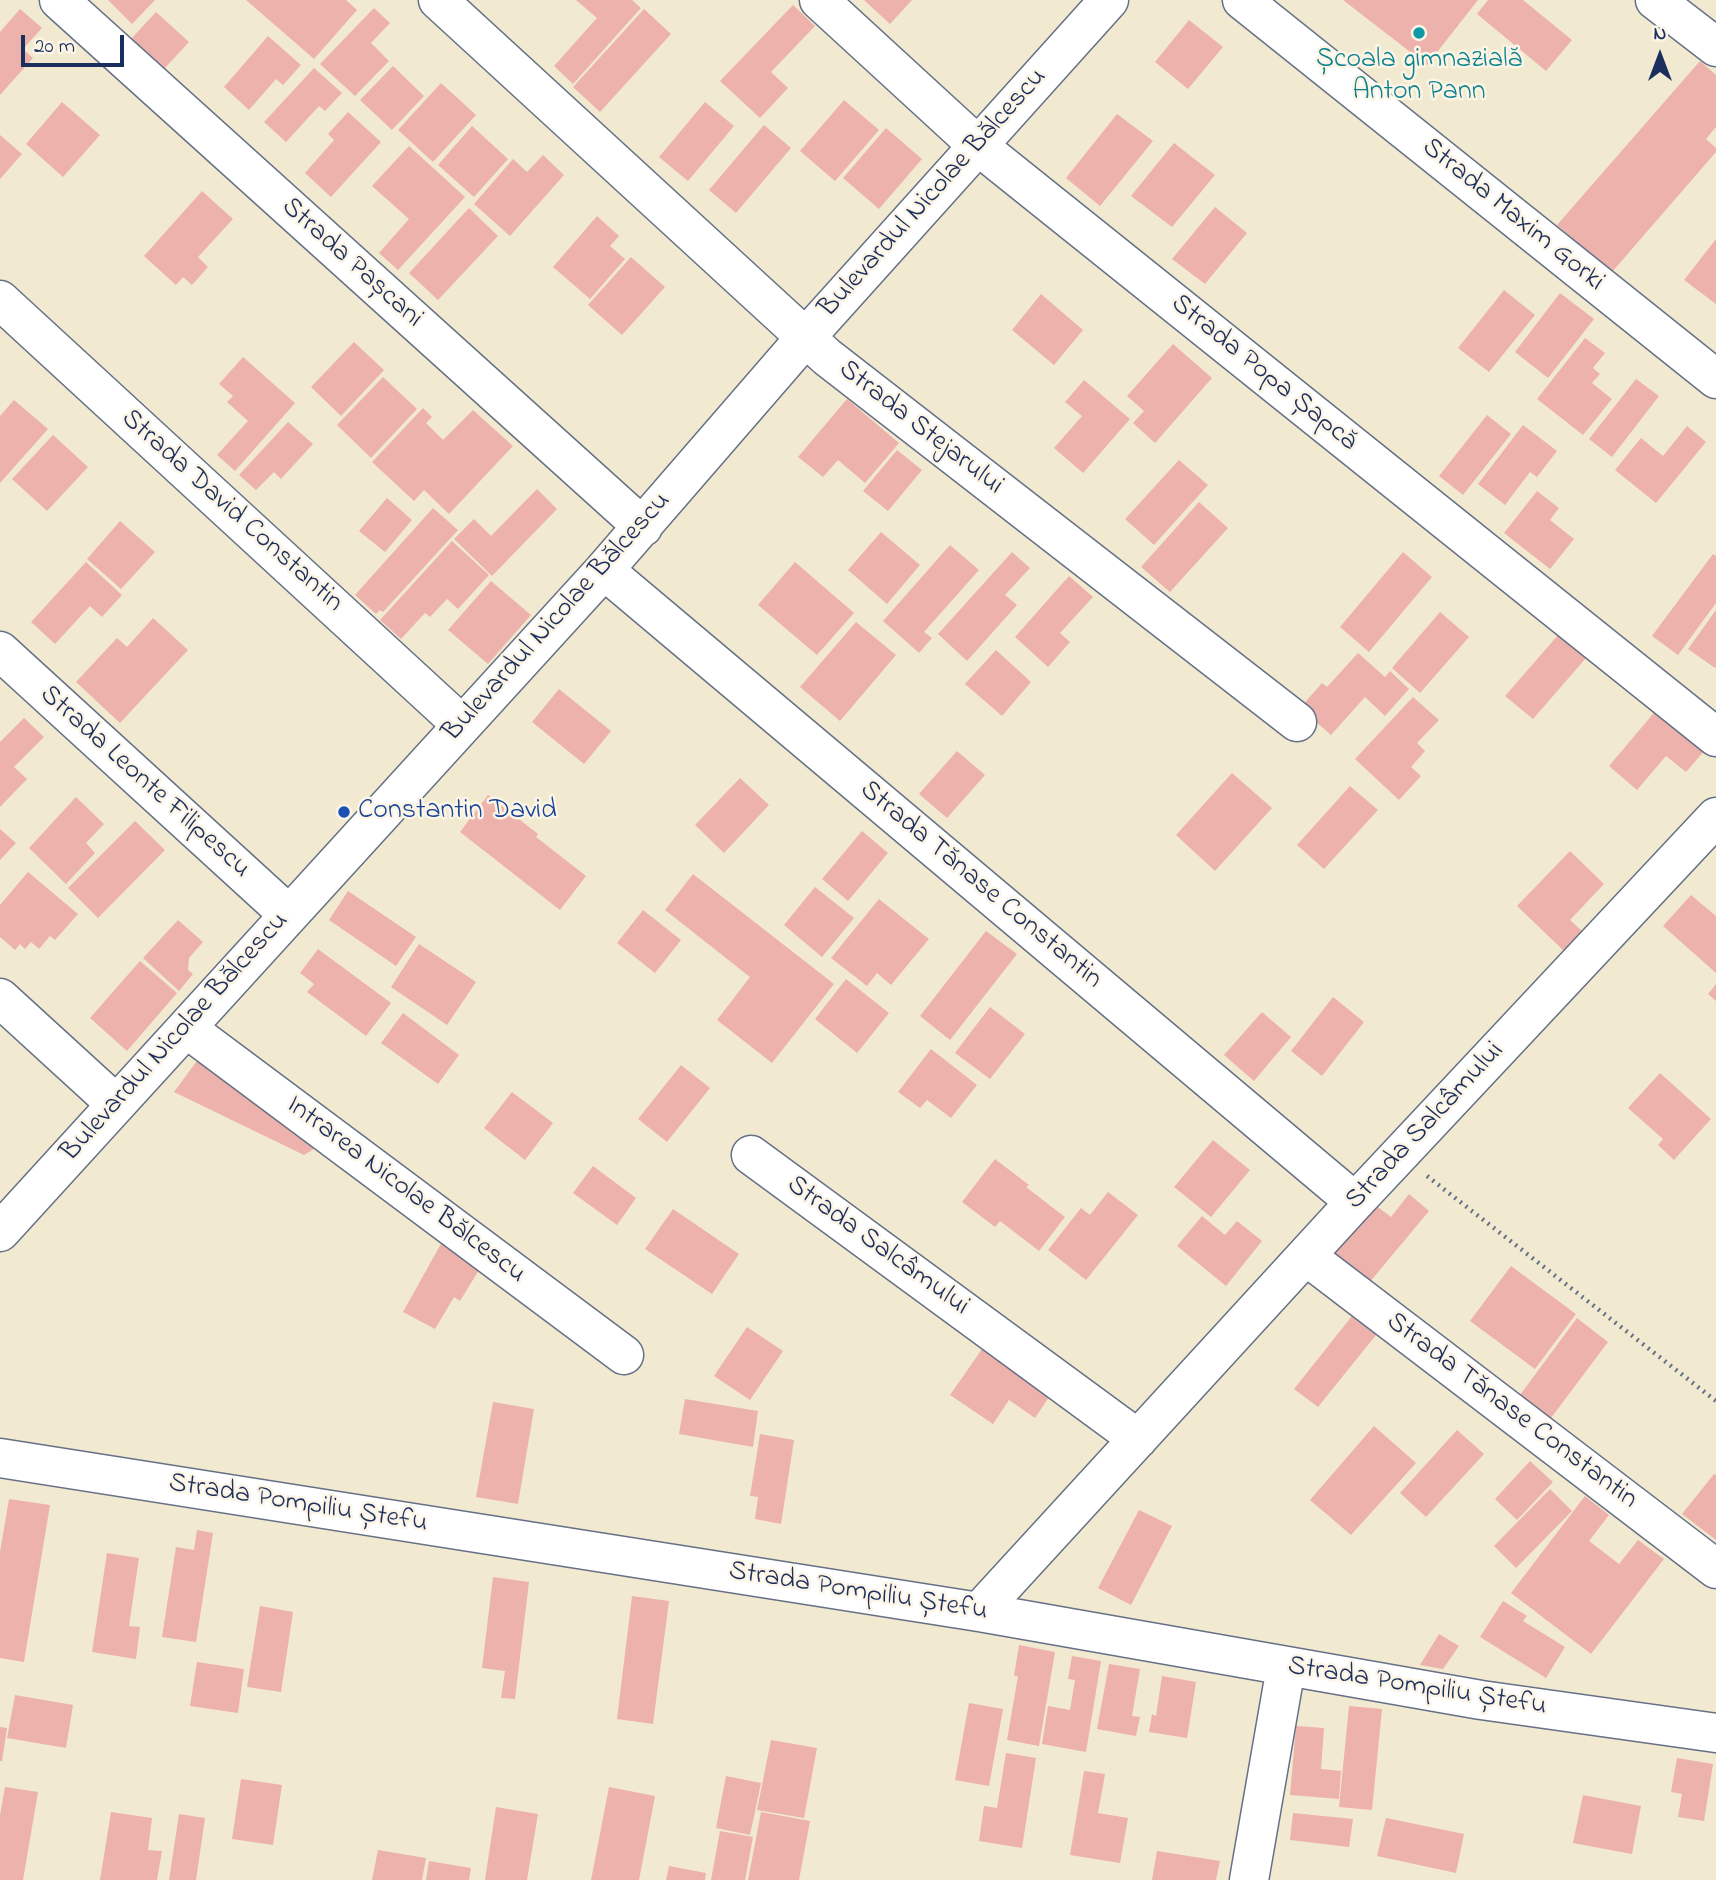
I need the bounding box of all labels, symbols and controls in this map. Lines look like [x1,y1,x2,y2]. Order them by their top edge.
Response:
scale bar [24,21,128,65]
north arrow [1625,21,1695,91]
text: N [1654,21,1666,48]
marker: Școala gimnazială Anton Pann [1411,25,1427,41]
text: 20 m [34,32,75,62]
place label: Școala gimnazială Anton Pann [1316,44,1522,110]
street label: Bulevardul Nicolae Bălcescu [813,62,1055,326]
street label: Strada Maxim Gorki [1414,132,1610,300]
street label: Strada Pașcani [273,192,429,336]
street label: Strada Popa Șapcă [1163,288,1363,460]
street label: Strada Stejarului [831,354,1009,504]
street label: Strada David Constantin [113,403,349,621]
street label: Bulevardul Nicolae Bălcescu [437,486,679,750]
street label: Strada Leonte Filipescu [31,679,257,887]
street label: Strada Tănase Constantin [852,775,1108,997]
place label: Constantin David [358,795,557,829]
marker: Constantin David [336,804,352,820]
street label: Bulevardul Nicolae Bălcescu [55,906,297,1170]
street label: Strada Salcâmului [1339,1036,1513,1218]
street label: Intrarea Nicolae Bălcescu [278,1090,532,1292]
street label: Strada Salcâmului [779,1169,975,1325]
street label: Strada Tănase Constantin [1378,1306,1644,1518]
street label: Strada Pompiliu Ștefu [166,1468,430,1542]
street label: Strada Pompiliu Ștefu [726,1556,990,1630]
street label: Strada Pompiliu Ștefu [1285,1651,1549,1725]

